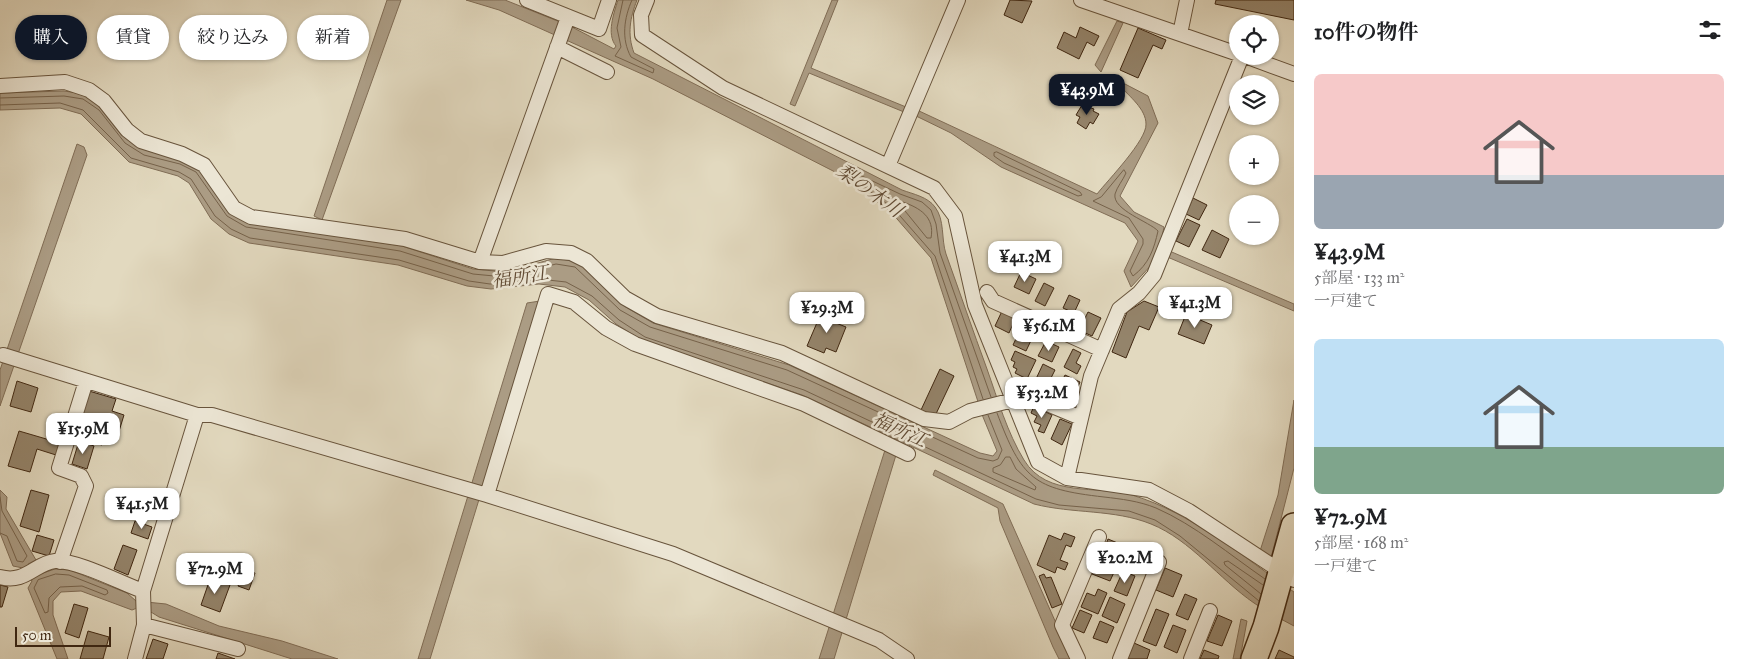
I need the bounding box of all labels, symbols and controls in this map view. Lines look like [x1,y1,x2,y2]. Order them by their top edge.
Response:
chip: 購入 [15,15,87,60]
chip: 賃貸 [97,15,169,60]
chip: 絞り込み [179,15,287,60]
chip: 新着 [297,15,369,60]
map controls [1229,15,1279,245]
button: locate [1229,15,1279,65]
icon: filters [1696,16,1724,44]
text: 10件の物件 [1314,19,1418,45]
pin: ¥43.9M [1046,74,1128,116]
button: layers [1229,75,1279,125]
text: ¥43.9M [1060,80,1114,99]
icon: home [1474,107,1564,197]
button: + [1229,135,1279,185]
water label: 梨の木川 [832,159,909,223]
button: − [1229,195,1279,245]
text: ¥43.9M [1314,239,1385,265]
pin: ¥41.3M [984,240,1066,283]
text: ¥41.3M [999,247,1051,266]
water label: 福所江 [490,260,553,292]
text: 5部屋 · 133 m² [1314,268,1404,287]
pin: ¥41.3M [1154,286,1236,329]
text: 一戸建て [1314,291,1378,310]
pin: ¥29.3M [786,292,868,334]
text: ¥41.3M [1169,293,1221,312]
text: ¥29.3M [800,298,854,317]
pin: ¥56.1M [1008,310,1090,352]
text: ¥56.1M [1023,316,1075,335]
icon: home [1474,372,1564,462]
pin: ¥53.2M [1001,376,1083,419]
text: ¥53.2M [1016,383,1068,402]
water label: 福所江 [869,407,933,453]
pin: ¥15.9M [42,412,124,455]
text: ¥15.9M [57,419,109,438]
pin: ¥41.5M [101,488,183,530]
text: ¥41.5M [116,494,168,513]
text: ¥72.9M [1314,504,1387,530]
text: 5部屋 · 168 m² [1314,533,1408,552]
pin: ¥20.2M [1084,542,1166,584]
text: ¥20.2M [1097,548,1153,567]
pin: ¥72.9M [174,552,256,595]
text: 一戸建て [1314,556,1378,575]
text: ¥72.9M [187,559,243,578]
scale bar [15,624,111,647]
text: 50 m [22,627,51,644]

